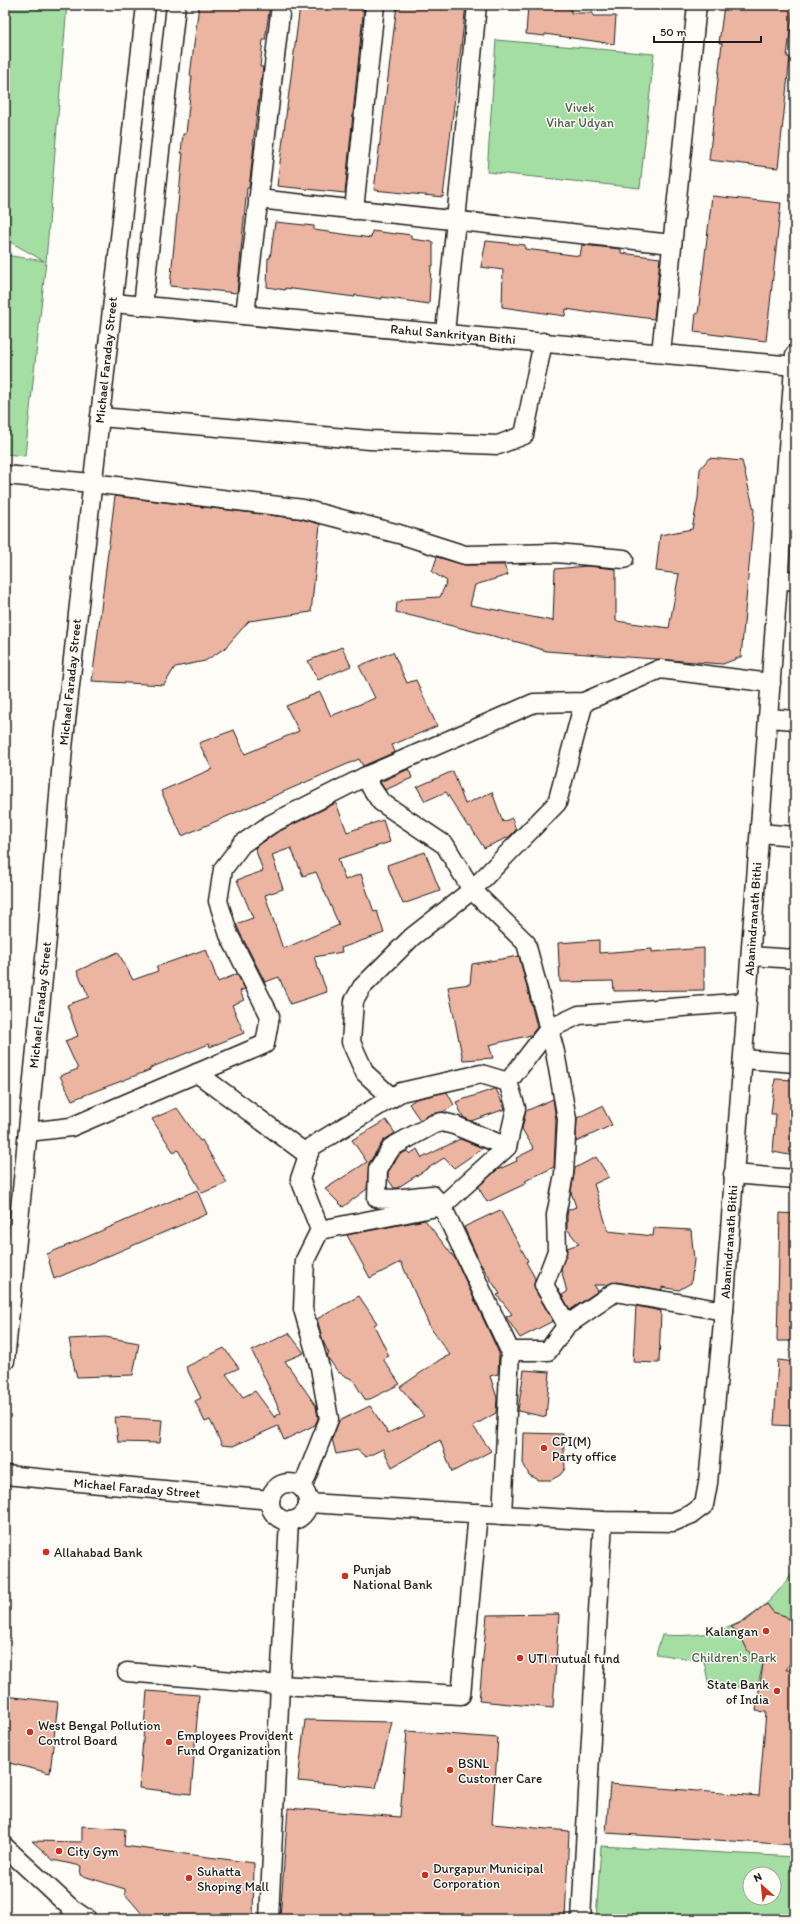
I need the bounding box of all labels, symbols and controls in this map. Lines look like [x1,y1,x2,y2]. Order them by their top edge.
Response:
scale bar [654,18,761,44]
text: 50 m [660,25,686,39]
park label: Vivek Vihar Udyan [546,100,614,130]
street label: Michael Faraday Street [92,296,120,424]
street label: Rahul Sankrityan Bithi [390,321,516,347]
street label: Michael Faraday Street [56,618,84,746]
street label: Abanindranath Bithi [742,862,764,976]
street label: Michael Faraday Street [26,941,54,1069]
street label: Abanindranath Bithi [718,1185,740,1299]
place label: CPI(M) Party office [552,1434,617,1464]
marker: CPI(M) Party office [539,1443,549,1453]
street label: Michael Faraday Street [73,1475,201,1501]
place label: Allahabad Bank [54,1545,143,1560]
marker: Allahabad Bank [41,1547,51,1557]
place label: Punjab National Bank [353,1562,433,1592]
marker: Punjab National Bank [340,1571,350,1581]
place label: Kalangan [705,1624,759,1639]
marker: Kalangan [761,1626,771,1636]
park label: Children's Park [692,1650,777,1665]
place label: UTI mutual fund [528,1651,620,1666]
marker: UTI mutual fund [515,1653,525,1663]
place label: State Bank of India [707,1677,769,1707]
marker: State Bank of India [772,1686,782,1696]
place label: West Bengal Pollution Control Board [38,1718,161,1748]
marker: West Bengal Pollution Control Board [25,1727,35,1737]
place label: Employees Provident Fund Organization [177,1728,293,1758]
marker: Employees Provident Fund Organization [164,1737,174,1747]
place label: BSNL Customer Care [458,1756,542,1786]
marker: BSNL Customer Care [445,1765,455,1775]
place label: City Gym [67,1844,119,1859]
marker: City Gym [54,1846,64,1856]
place label: Durgapur Municipal Corporation [433,1861,544,1891]
place label: Suhatta Shoping Mall [197,1864,269,1894]
north arrow [742,1866,782,1906]
marker: Durgapur Municipal Corporation [420,1870,430,1880]
text: N [751,1870,764,1885]
marker: Suhatta Shoping Mall [184,1873,194,1883]

